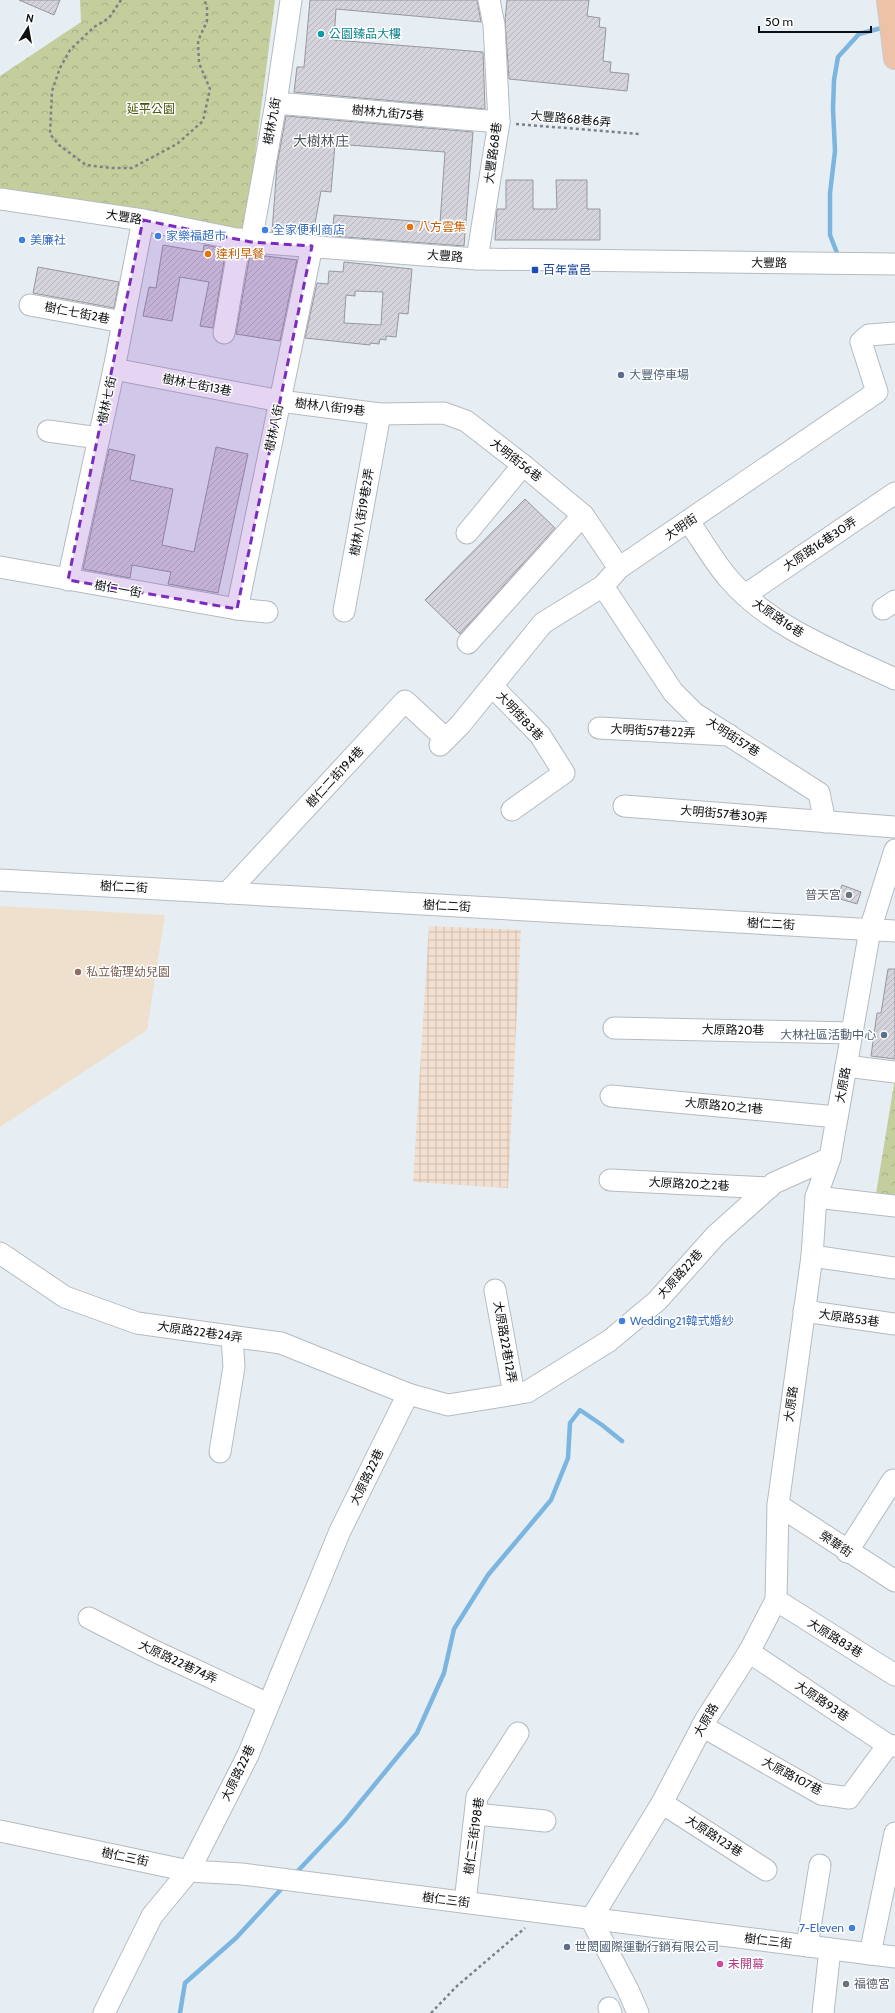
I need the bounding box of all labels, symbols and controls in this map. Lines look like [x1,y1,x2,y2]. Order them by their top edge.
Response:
north arrow [8,8,48,48]
scale bar [759,8,871,34]
text: N [25,11,35,26]
text: 50 m [765,14,793,29]
place label: 公園臻品大樓 [329,26,401,41]
marker: 公園臻品大樓 [316,29,326,39]
street label: 樹林九街 [260,96,283,146]
park label: 延平公園 [127,101,175,116]
street label: 樹林九街75巷 [351,102,425,123]
street label: 大豐路68巷6弄 [530,108,612,129]
street label: 大豐路68巷 [481,121,504,185]
district label: 大樹林庄 [293,132,349,150]
street label: 大豐路 [105,206,143,227]
place label: 八方雲集 [418,219,466,234]
place label: 全家便利商店 [273,222,345,237]
marker: 八方雲集 [405,222,415,232]
marker: 全家便利商店 [260,225,270,235]
place label: 家樂福超市 [166,228,226,243]
marker: 家樂福超市 [153,231,163,241]
place label: 美廉社 [30,232,66,247]
marker: 美廉社 [17,235,27,245]
place label: 達利早餐 [216,246,264,261]
street label: 大豐路 [427,247,464,264]
marker: 達利早餐 [203,249,213,259]
street label: 大豐路 [751,255,787,270]
place label: 百年富邑 [543,262,591,277]
marker: 百年富邑 [530,265,540,275]
street label: 樹仁七街2巷 [43,299,111,326]
place label: 大豐停車場 [629,367,689,382]
street label: 樹林七街13巷 [161,370,233,399]
marker: 大豐停車場 [616,370,626,380]
street label: 樹林七街 [94,375,119,425]
street label: 樹林八街19巷 [294,395,366,418]
street label: 樹林八街 [261,403,286,453]
street label: 大明街56巷 [488,435,545,484]
street label: 樹林八街19巷2弄 [346,467,377,557]
street label: 大明街 [662,510,700,543]
street label: 大原路16巷30弄 [780,513,859,574]
street label: 樹仁一街 [93,577,143,600]
street label: 大原路16巷 [750,595,807,640]
street label: 大明街83巷 [494,688,547,743]
street label: 大明街57巷 [704,714,763,759]
street label: 大明街57巷22弄 [610,721,696,740]
street label: 樹仁二街194巷 [303,743,367,810]
street label: 大明街57巷30弄 [680,802,768,825]
street label: 樹仁二街 [100,878,148,895]
place label: 普天宮 [805,887,841,902]
marker: 普天宮 [844,890,854,900]
street label: 樹仁二街 [423,897,471,914]
street label: 樹仁二街 [747,915,795,932]
place label: 私立衛理幼兒園 [86,964,170,979]
marker: 私立衛理幼兒園 [73,967,83,977]
street label: 大原路20巷 [702,1021,764,1038]
place label: 大林社區活動中心 [780,1027,876,1042]
marker: 大林社區活動中心 [879,1030,889,1040]
street label: 大原路 [832,1066,853,1104]
street label: 大原路20之1巷 [684,1095,764,1116]
street label: 大原路20之2巷 [648,1174,730,1193]
street label: 大原路22巷 [654,1246,705,1301]
street label: 大原路22巷12弄 [491,1300,520,1384]
street label: 大原路53巷 [818,1306,880,1329]
place label: Wedding21韓式婚紗 [630,1313,734,1328]
marker: Wedding21韓式婚紗 [617,1316,627,1326]
street label: 大原路22巷24弄 [157,1318,244,1345]
street label: 大原路 [781,1385,800,1423]
street label: 大原路22巷 [347,1446,387,1507]
street label: 榮華街 [817,1527,855,1560]
street label: 大原路83巷 [805,1615,865,1660]
street label: 大原路22巷74弄 [136,1637,220,1686]
street label: 大原路93巷 [793,1677,852,1724]
street label: 大原路 [690,1700,721,1739]
street label: 大原路22巷 [218,1742,258,1803]
street label: 大原路107巷 [759,1753,825,1798]
street label: 樹仁三街198巷 [461,1796,486,1876]
street label: 大原路123巷 [683,1812,745,1859]
street label: 樹仁三街 [100,1844,150,1869]
street label: 樹仁三街 [421,1889,471,1910]
place label: 7-Eleven [799,1920,844,1935]
marker: 7-Eleven [847,1923,857,1933]
street label: 樹仁三街 [743,1930,793,1951]
place label: 世閎國際運動行銷有限公司 [575,1939,719,1954]
marker: 世閎國際運動行銷有限公司 [562,1942,572,1952]
place label: 未開幕 [728,1956,764,1971]
marker: 未開幕 [715,1959,725,1969]
place label: 福德宮 [854,1976,890,1991]
marker: 福德宮 [841,1979,851,1989]

